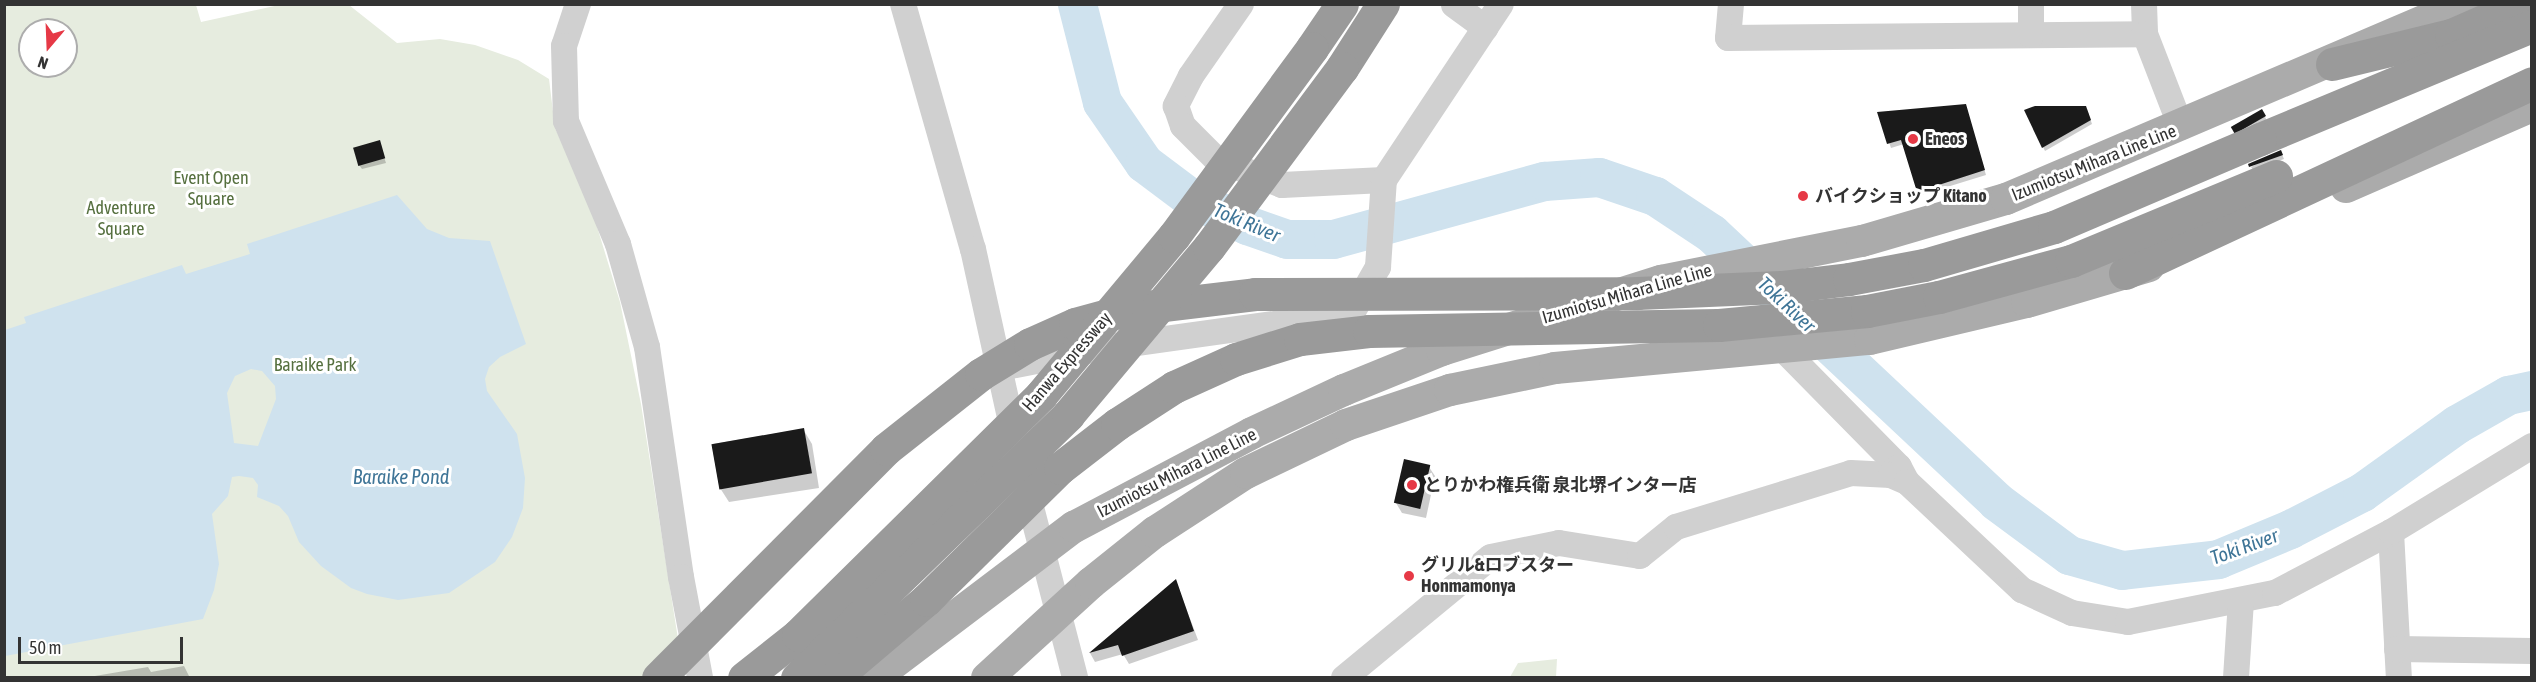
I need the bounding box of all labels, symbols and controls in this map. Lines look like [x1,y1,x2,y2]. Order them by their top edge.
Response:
north arrow [18,18,78,78]
text: N [35,53,50,73]
street label: Izumiotsu Mihara Line Line [2009,120,2179,206]
place label: Eneos [1925,128,1964,150]
marker: Eneos [1906,132,1920,146]
park label: Event Open Square [173,168,249,210]
place label: バイクショップ Kitano [1815,185,1987,207]
marker: バイクショップ Kitano [1796,189,1810,203]
water label: Toki River [1210,197,1284,247]
park label: Adventure Square [87,198,155,240]
street label: Izumiotsu Mihara Line Line [1540,259,1714,329]
water label: Toki River [1753,271,1821,337]
street label: Hanwa Expressway [1018,308,1116,416]
park label: Baraike Park [274,354,356,376]
street label: Izumiotsu Mihara Line Line [1094,424,1260,522]
water label: Baraike Pond [353,464,449,488]
place label: とりかわ権兵衛 泉北堺インター店 [1424,474,1696,496]
marker: とりかわ権兵衛 泉北堺インター店 [1405,478,1419,492]
water label: Toki River [2207,523,2281,569]
place label: グリル&ロブスター Honmamonya [1421,555,1574,598]
marker: グリル&ロブスター Honmamonya [1402,569,1416,583]
scale bar [21,625,186,663]
text: 50 m [29,637,61,658]

